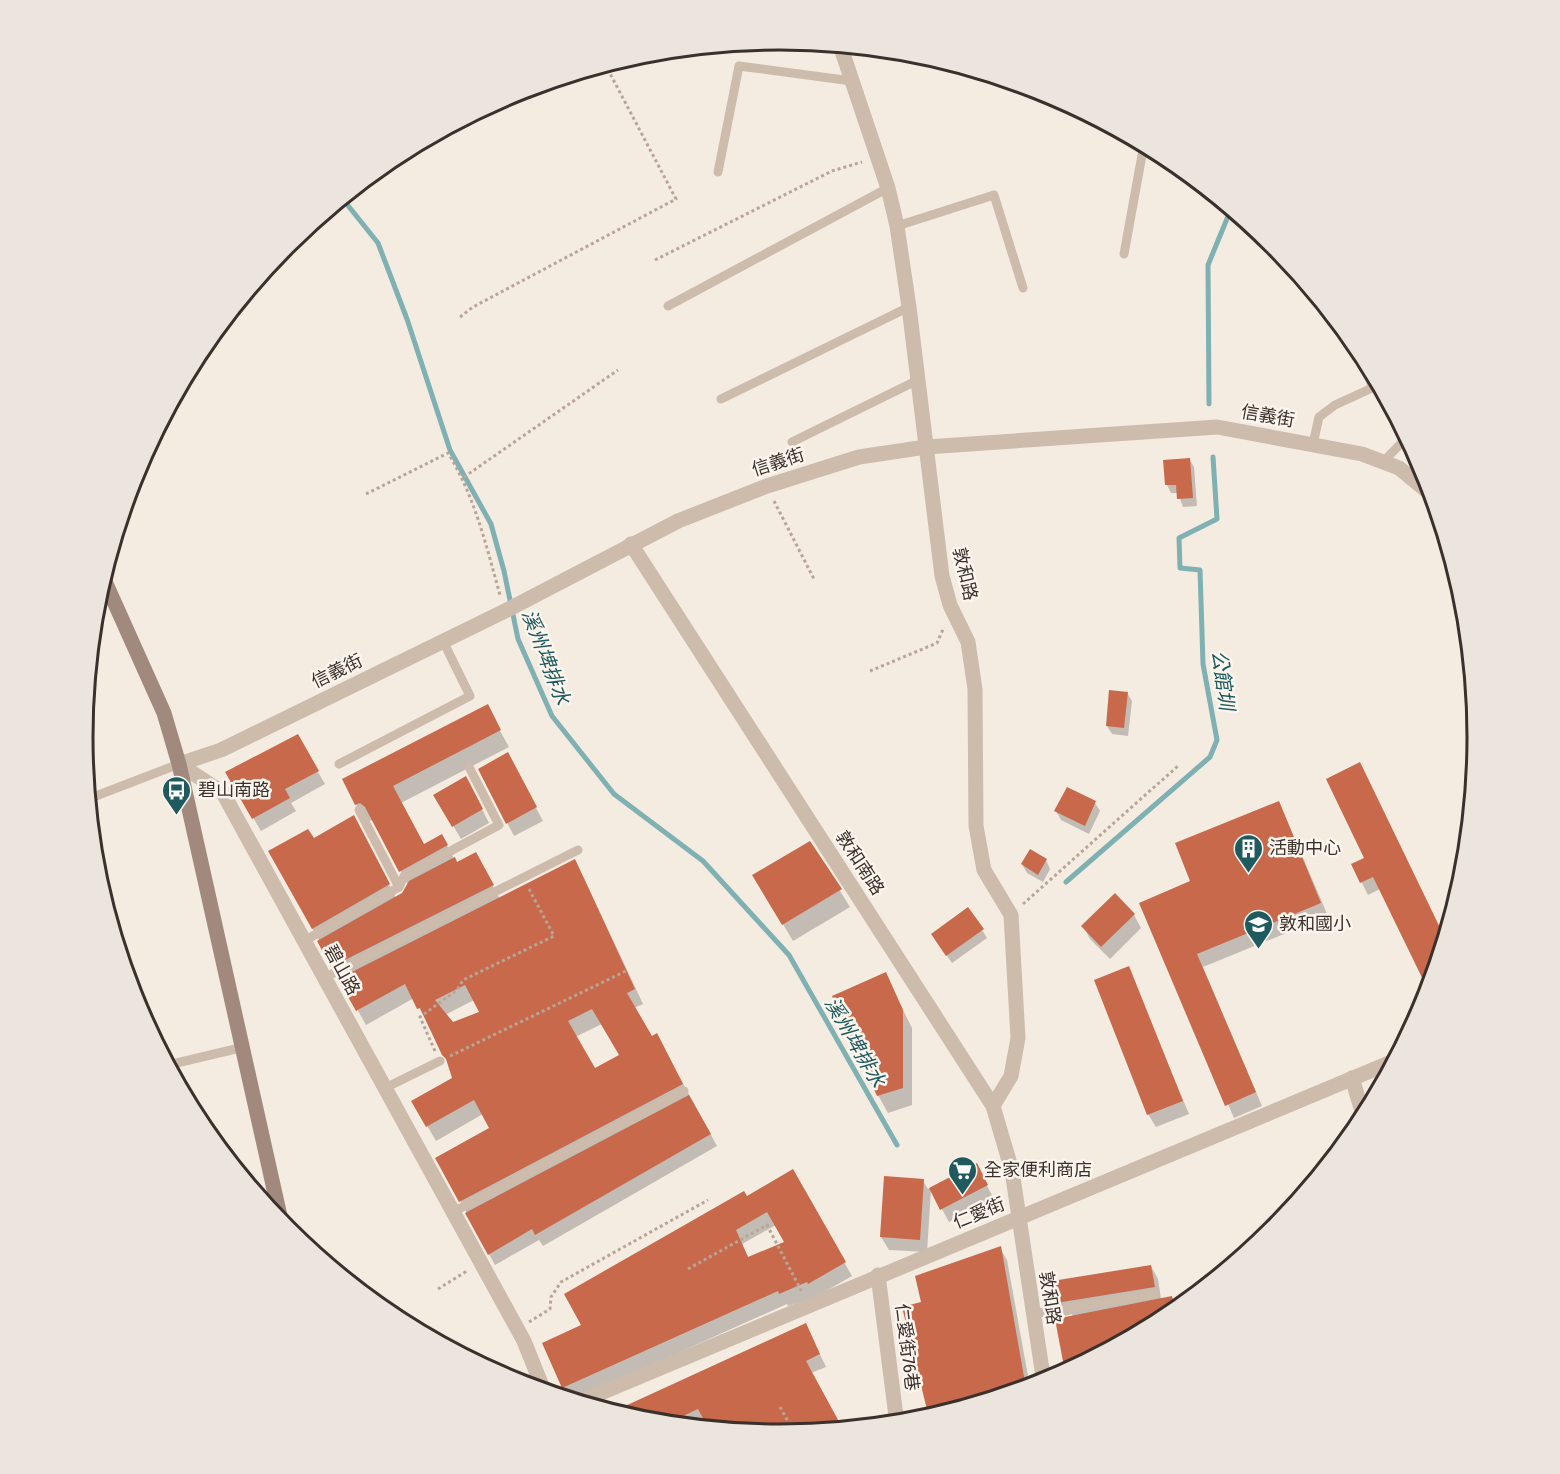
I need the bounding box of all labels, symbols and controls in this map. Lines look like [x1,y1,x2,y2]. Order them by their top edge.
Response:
street label: 信義街 [1240,400,1296,432]
street label: 信義街 [749,443,807,481]
street label: 敦和路 [948,545,982,603]
water label: 溪州埤排水 [517,606,575,709]
street label: 信義街 [308,649,366,693]
water label: 公館圳 [1207,649,1239,714]
bus stop icon: 碧山南路 [161,774,193,816]
place label: 碧山南路 [198,779,270,801]
street label: 敦和南路 [831,827,889,899]
building icon: 活動中心 [1232,832,1264,874]
place label: 活動中心 [1269,837,1341,859]
school or university icon: 敦和國小 [1242,908,1274,950]
place label: 敦和國小 [1279,913,1351,935]
street label: 碧山路 [319,941,365,999]
water label: 溪州埤排水 [820,993,891,1092]
supermarket icon: 全家便利商店 [947,1154,979,1196]
place label: 全家便利商店 [984,1159,1092,1181]
street label: 仁愛街 [950,1193,1008,1233]
street label: 敦和路 [1035,1270,1065,1326]
street label: 仁愛街76巷 [891,1302,923,1392]

